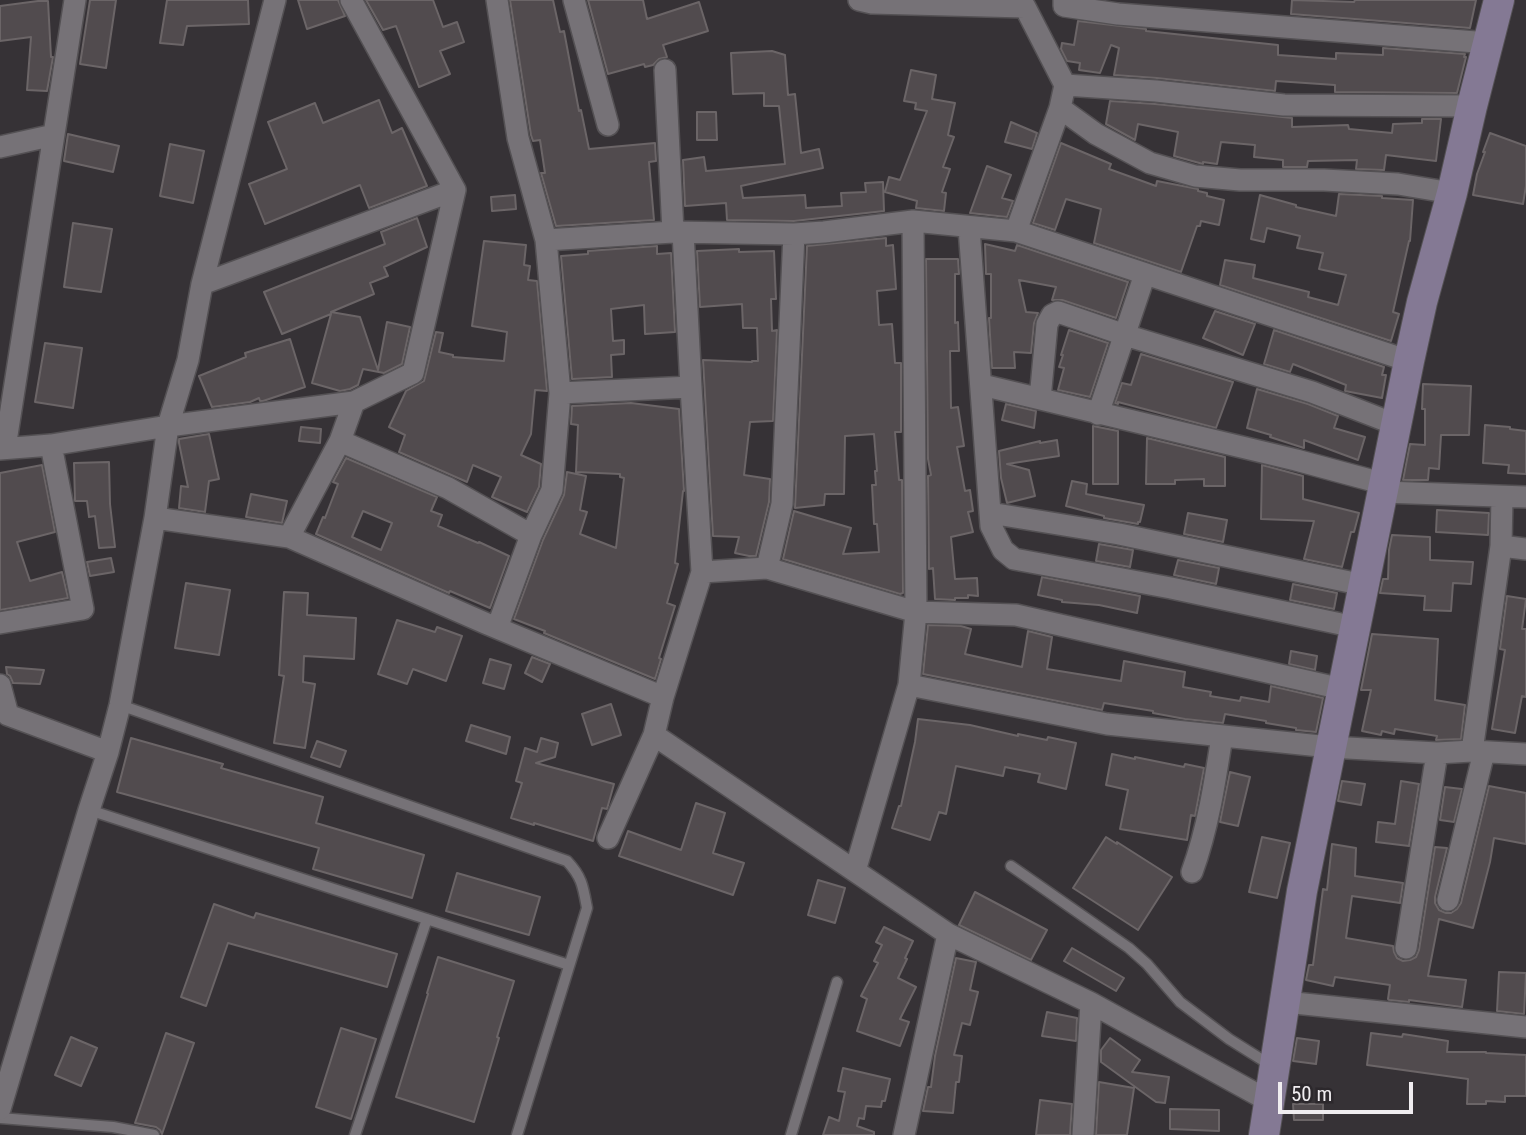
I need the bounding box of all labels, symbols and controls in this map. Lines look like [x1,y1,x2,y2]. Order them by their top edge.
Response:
scale bar [1281,1068,1416,1112]
text: 50 m [1291,1082,1332,1106]

